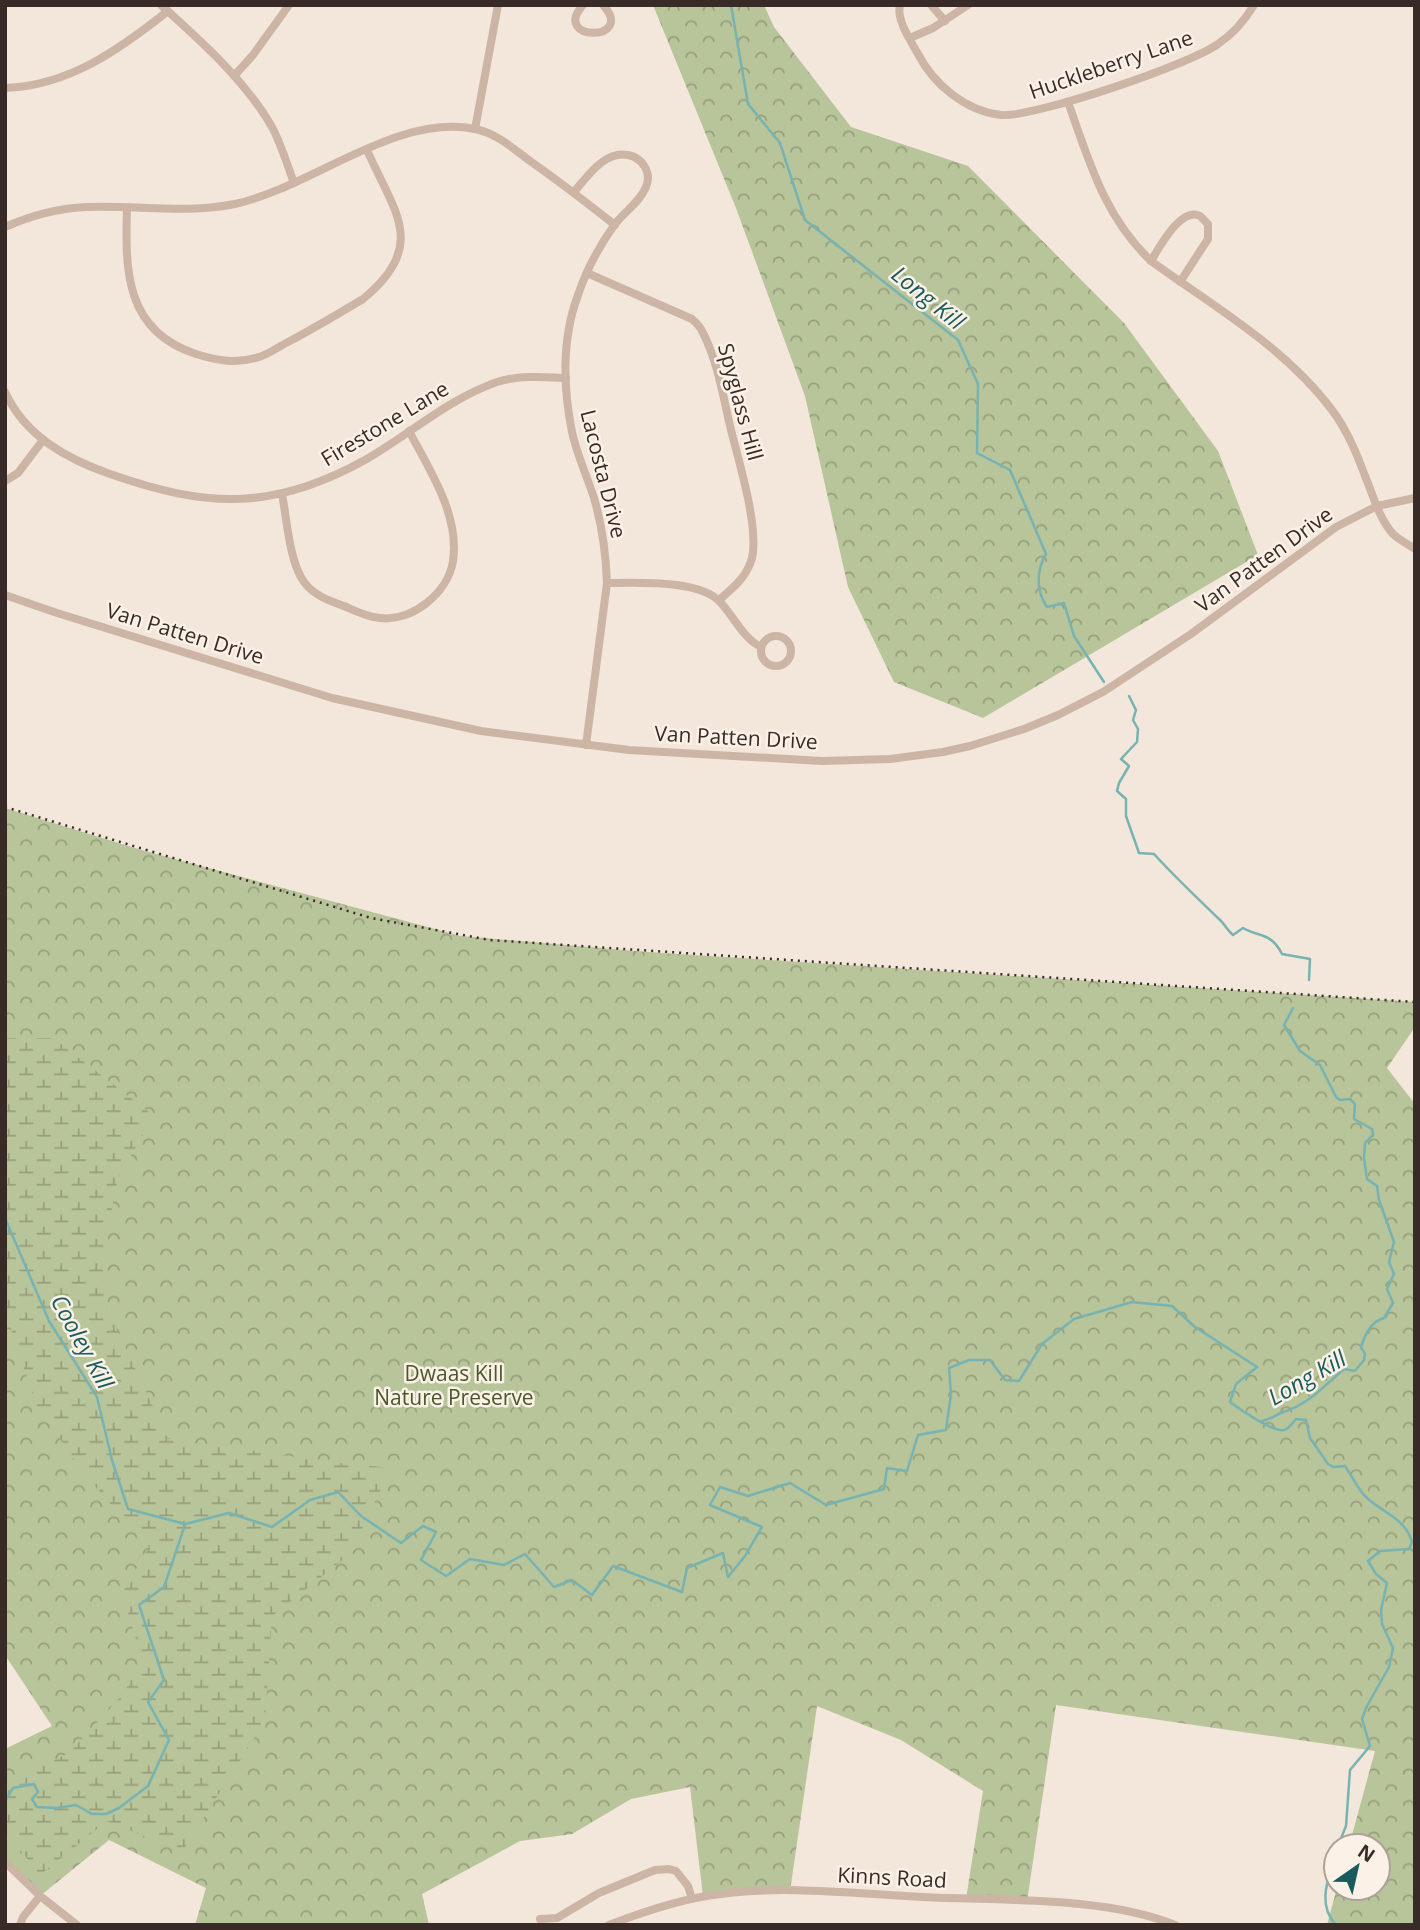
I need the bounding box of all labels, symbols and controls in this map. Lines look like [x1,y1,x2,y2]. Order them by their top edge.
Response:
street label: Huckleberry Lane [1025,23,1196,105]
water label: Long Kill [885,258,973,337]
street label: Spyglass Hill [712,340,770,463]
street label: Firestone Lane [316,374,453,472]
street label: Lacosta Drive [574,407,633,541]
street label: Van Patten Drive [1189,500,1338,619]
street label: Van Patten Drive [103,596,267,670]
street label: Van Patten Drive [654,719,818,755]
water label: Cooley Kill [44,1288,123,1396]
water label: Long Kill [1261,1341,1353,1412]
park label: Dwaas Kill Nature Preserve [374,1359,534,1411]
north arrow [1322,1832,1392,1902]
text: N [1353,1838,1380,1868]
street label: Kinns Road [837,1860,947,1894]

